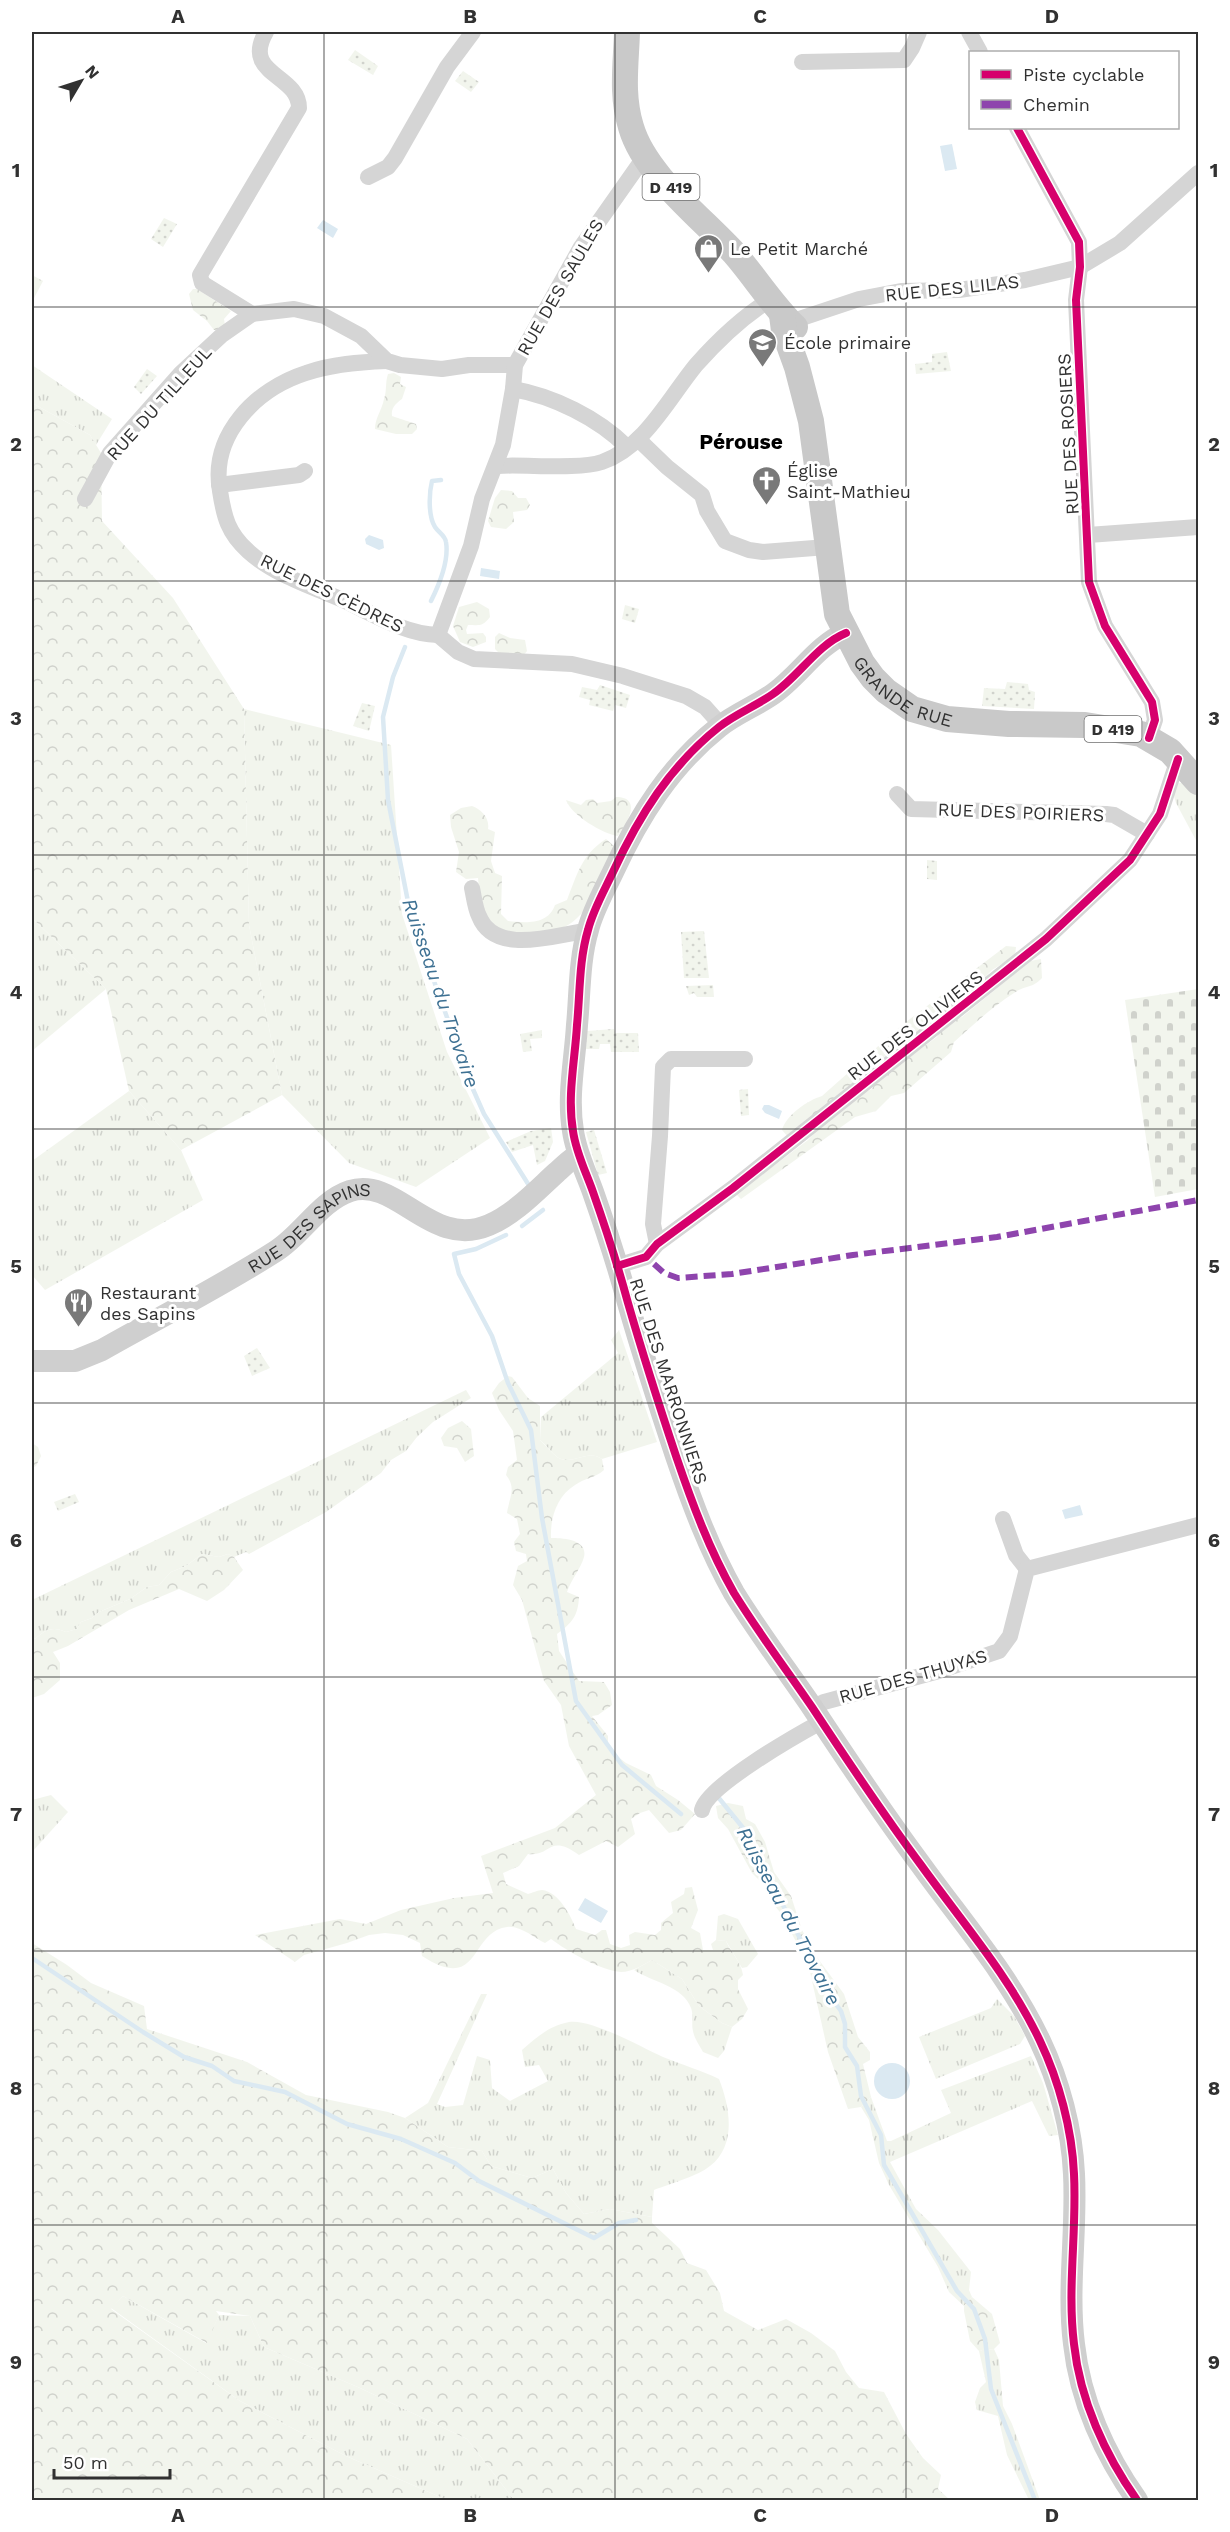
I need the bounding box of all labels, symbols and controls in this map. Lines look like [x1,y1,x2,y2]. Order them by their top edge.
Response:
text: A [171,4,185,28]
text: B [463,4,477,28]
text: C [753,4,767,28]
text: D [1045,4,1059,28]
north arrow [51,51,111,111]
legend [969,51,1179,129]
text: N [81,61,103,82]
text: Piste cyclable [1023,64,1144,85]
text: Chemin [1023,94,1090,115]
text: 1 [12,158,20,182]
text: 1 [1210,158,1218,182]
road number: D 419 [642,174,700,200]
street label: RUE DES SAULES [512,215,608,359]
shop icon: Le Petit Marché [693,232,725,274]
place label: Le Petit Marché [730,238,868,259]
street label: RUE DES LILAS [884,271,1020,305]
school or university icon: École primaire [747,326,779,368]
place label: École primaire [784,332,911,353]
street label: RUE DU TILLEUL [102,341,216,464]
street label: RUE DES ROSIERS [1053,353,1083,515]
district label: Pérouse [699,429,783,454]
text: 2 [10,432,22,456]
text: 2 [1208,432,1220,456]
place label: Église Saint-Mathieu [787,460,911,502]
church icon: Église Saint-Mathieu [750,464,782,506]
street label: RUE DES CÈDRES [257,549,407,637]
street label: GRANDE RUE [850,652,955,731]
text: 3 [10,706,22,730]
text: 3 [1208,706,1220,730]
road number: D 419 [1084,716,1142,742]
street label: RUE DES POIRIERS [937,799,1105,825]
water label: Ruisseau du Trovaire [397,895,485,1091]
street label: RUE DES OLIVIERS [843,966,987,1084]
text: 4 [10,980,23,1004]
text: 4 [1208,980,1221,1004]
street label: RUE DES SAPINS [244,1178,371,1277]
text: 5 [10,1254,22,1278]
text: 5 [1208,1254,1220,1278]
street label: RUE DES MARRONNIERS [626,1275,712,1487]
place label: Restaurant des Sapins [100,1282,197,1324]
restaurant icon: Restaurant des Sapins [63,1286,95,1328]
text: 6 [10,1528,22,1552]
text: 6 [1208,1528,1220,1552]
street label: RUE DES THUYAS [836,1645,990,1707]
text: 7 [10,1802,22,1826]
text: 7 [1208,1802,1220,1826]
water label: Ruisseau du Trovaire [732,1823,846,2009]
text: 8 [10,2076,22,2100]
text: 8 [1208,2076,1220,2100]
text: 9 [10,2350,22,2374]
text: 9 [1208,2350,1220,2374]
scale bar [54,2442,170,2480]
text: 50 m [63,2452,108,2473]
text: A [171,2503,185,2527]
text: B [463,2503,477,2527]
text: C [753,2503,767,2527]
text: D [1045,2503,1059,2527]

